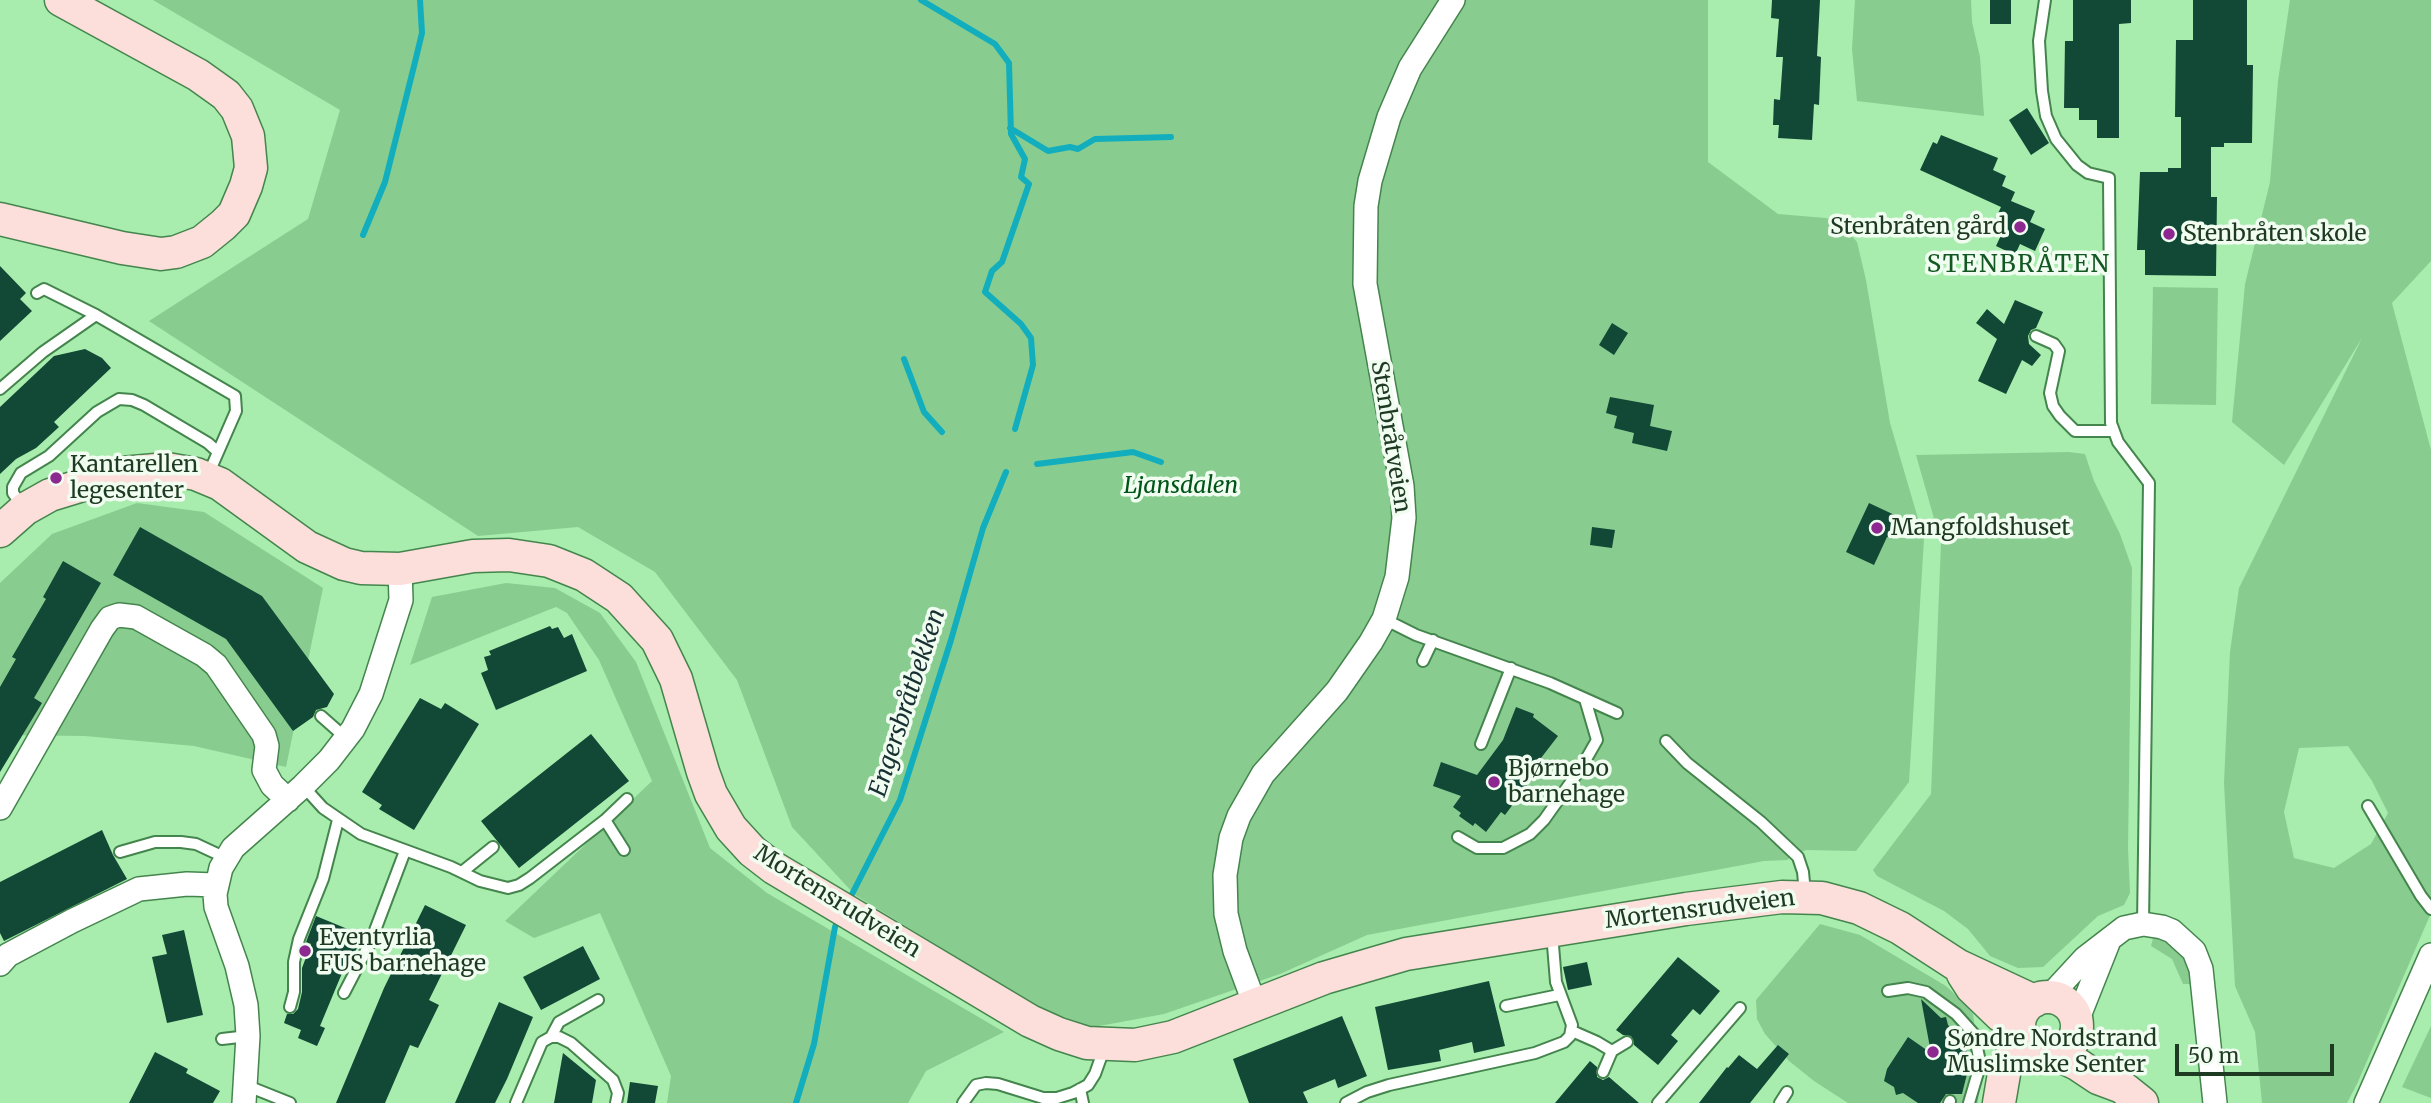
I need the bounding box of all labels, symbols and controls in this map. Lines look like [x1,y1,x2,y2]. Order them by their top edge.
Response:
place label: Stenbråten gård [1830,213,2006,241]
marker: Stenbråten gård [2012,219,2028,235]
place label: Stenbråten skole [2183,220,2367,248]
marker: Stenbråten skole [2161,226,2177,242]
district label: STENBRÅTEN [1928,251,2110,279]
street label: Stenbråtveien [1364,359,1416,515]
place label: Kantarellen legesenter [70,451,198,505]
marker: Kantarellen legesenter [48,470,64,486]
park label: Ljansdalen [1124,472,1238,500]
place label: Mangfoldshuset [1891,514,2070,542]
marker: Mangfoldshuset [1869,520,1885,536]
water label: Engersbråtbekken [864,605,952,801]
place label: Bjørnebo barnehage [1508,755,1625,809]
marker: Bjørnebo barnehage [1486,774,1502,790]
street label: Mortensrudveien [749,840,925,964]
street label: Mortensrudveien [1603,885,1797,935]
place label: Eventyrlia FUS barnehage [319,924,486,978]
marker: Eventyrlia FUS barnehage [297,943,313,959]
place label: Søndre Nordstrand Muslimske Senter [1947,1025,2157,1079]
scale bar [2179,1030,2338,1074]
text: 50 m [2188,1042,2239,1069]
marker: Søndre Nordstrand Muslimske Senter [1925,1044,1941,1060]

